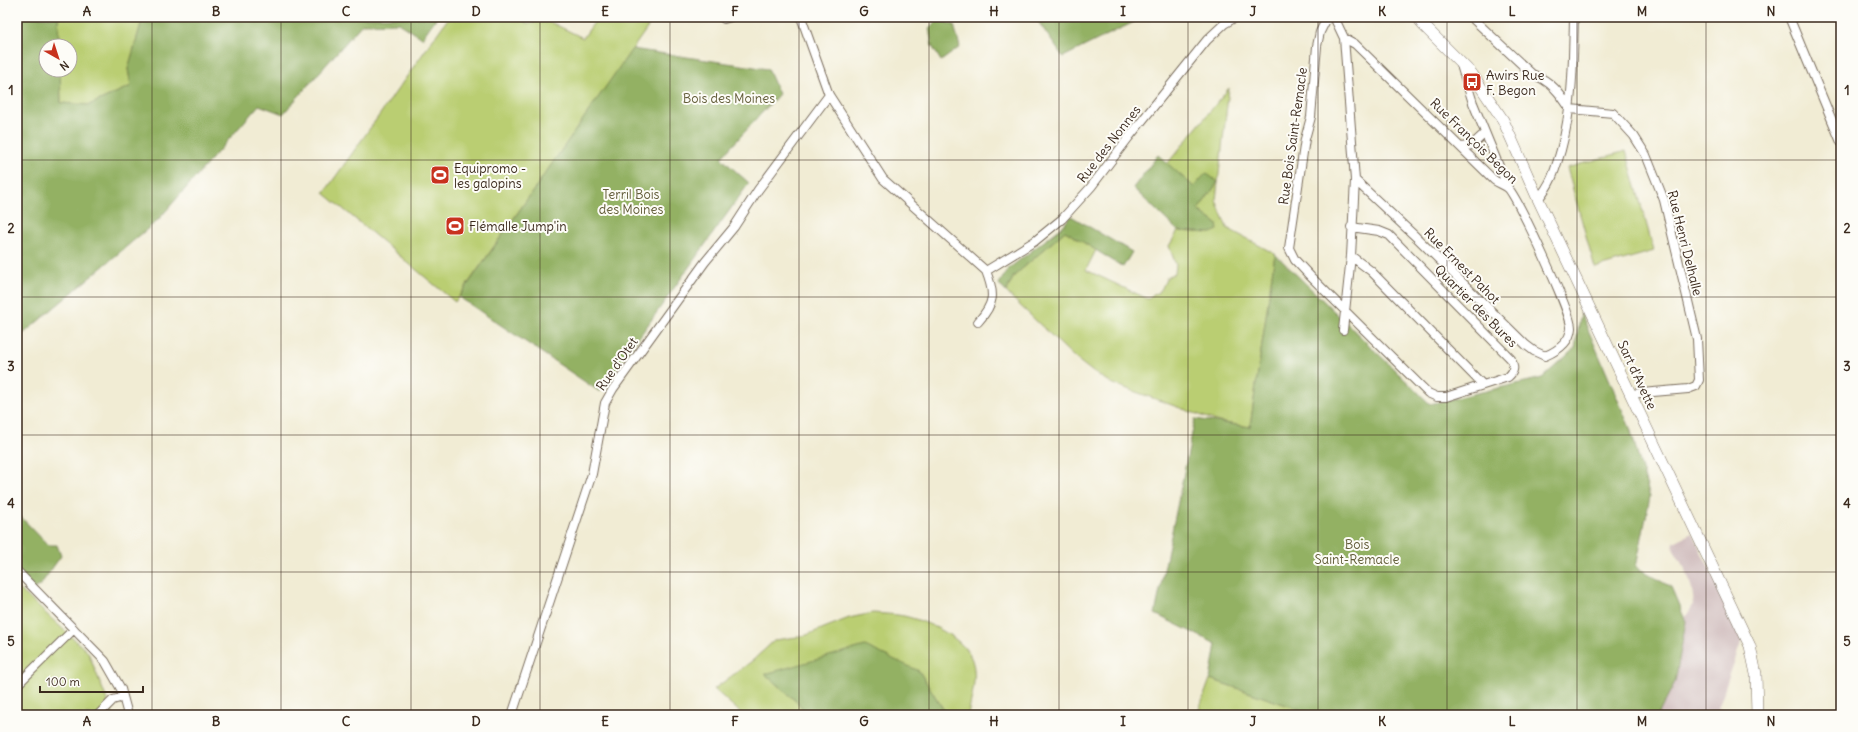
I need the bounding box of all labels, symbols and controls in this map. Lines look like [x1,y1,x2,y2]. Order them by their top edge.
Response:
text: A [83,3,92,20]
text: B [212,3,221,20]
text: C [342,3,351,20]
text: D [471,3,481,20]
text: E [601,3,609,20]
text: F [731,3,739,20]
text: G [859,3,869,20]
text: H [989,3,999,20]
text: I [1120,3,1126,20]
text: J [1250,3,1257,20]
text: K [1378,3,1387,20]
text: L [1508,3,1516,20]
text: M [1637,3,1647,20]
text: N [1767,3,1775,20]
north arrow [38,38,78,78]
text: N [57,58,72,74]
street label: Rue Bois Saint-Remacle [1275,66,1311,206]
place label: Awirs Rue F. Begon [1486,67,1545,99]
bus stop icon: Awirs Rue F. Begon [1461,71,1483,93]
text: 1 [8,82,14,99]
text: 1 [1844,82,1850,99]
park label: Bois des Moines [683,90,775,107]
street label: Rue François Begon [1426,95,1522,188]
street label: Rue des Nonnes [1074,102,1145,186]
place label: Equipromo - les galopins [454,160,526,192]
sports icon: Equipromo - les galopins [429,164,451,186]
park label: Terril Bois des Moines [599,186,663,218]
street label: Rue Henri Delhalle [1664,189,1706,297]
sports icon: Flémalle Jump'in [444,215,466,237]
place label: Flémalle Jump'in [469,218,567,235]
text: 2 [7,220,15,237]
text: 2 [1843,220,1851,237]
street label: Rue Ernest Pahot [1420,224,1504,308]
street label: Quartier des Bures [1431,261,1521,351]
street label: Rue d'Otet [592,333,642,394]
street label: Sart d'Avette [1614,338,1660,412]
text: 3 [7,358,15,375]
text: 3 [1843,358,1851,375]
text: 4 [7,495,15,512]
text: 4 [1843,495,1851,512]
park label: Bois Saint-Remacle [1315,536,1399,568]
text: 5 [7,633,15,650]
text: 5 [1843,633,1851,650]
scale bar [40,668,143,694]
text: 100 m [46,674,80,689]
text: A [83,713,92,730]
text: B [212,713,221,730]
text: C [342,713,351,730]
text: D [471,713,481,730]
text: E [601,713,609,730]
text: F [731,713,739,730]
text: G [859,713,869,730]
text: H [989,713,999,730]
text: I [1120,713,1126,730]
text: J [1250,713,1257,730]
text: K [1378,713,1387,730]
text: L [1508,713,1516,730]
text: M [1637,713,1647,730]
text: N [1767,713,1775,730]

